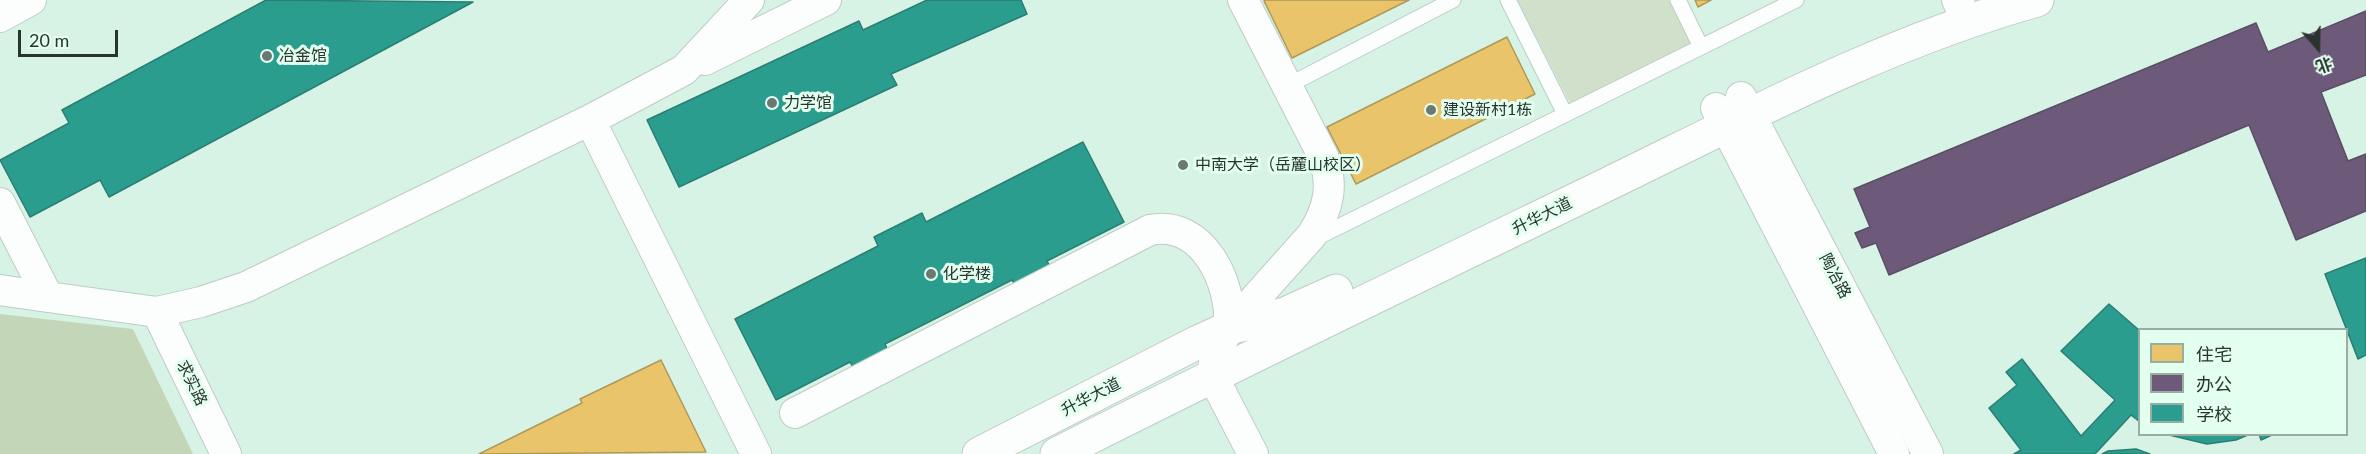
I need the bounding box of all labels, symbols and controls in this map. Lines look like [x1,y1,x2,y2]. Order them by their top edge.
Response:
scale bar [21,18,122,56]
north arrow [2288,18,2348,78]
text: 20 m [29,29,69,51]
place label: 冶金馆 [279,46,327,66]
marker: 冶金馆 [260,49,274,63]
text: 北 [2314,54,2335,77]
place label: 力学馆 [784,93,832,113]
marker: 力学馆 [765,96,779,110]
place label: 建设新村1栋 [1443,100,1532,120]
marker: 建设新村1栋 [1424,103,1438,117]
place label: 中南大学（岳麓山校区） [1195,155,1371,175]
marker: 中南大学（岳麓山校区） [1176,158,1190,172]
street label: 升华大道 [1509,193,1575,239]
street label: 陶冶路 [1815,250,1855,302]
place label: 化学楼 [943,264,991,284]
marker: 化学楼 [924,267,938,281]
legend [2138,328,2348,436]
text: 住宅 [2196,343,2232,365]
street label: 求实路 [173,357,211,409]
text: 办公 [2196,373,2232,395]
street label: 升华大道 [1058,374,1124,420]
text: 学校 [2196,403,2232,425]

